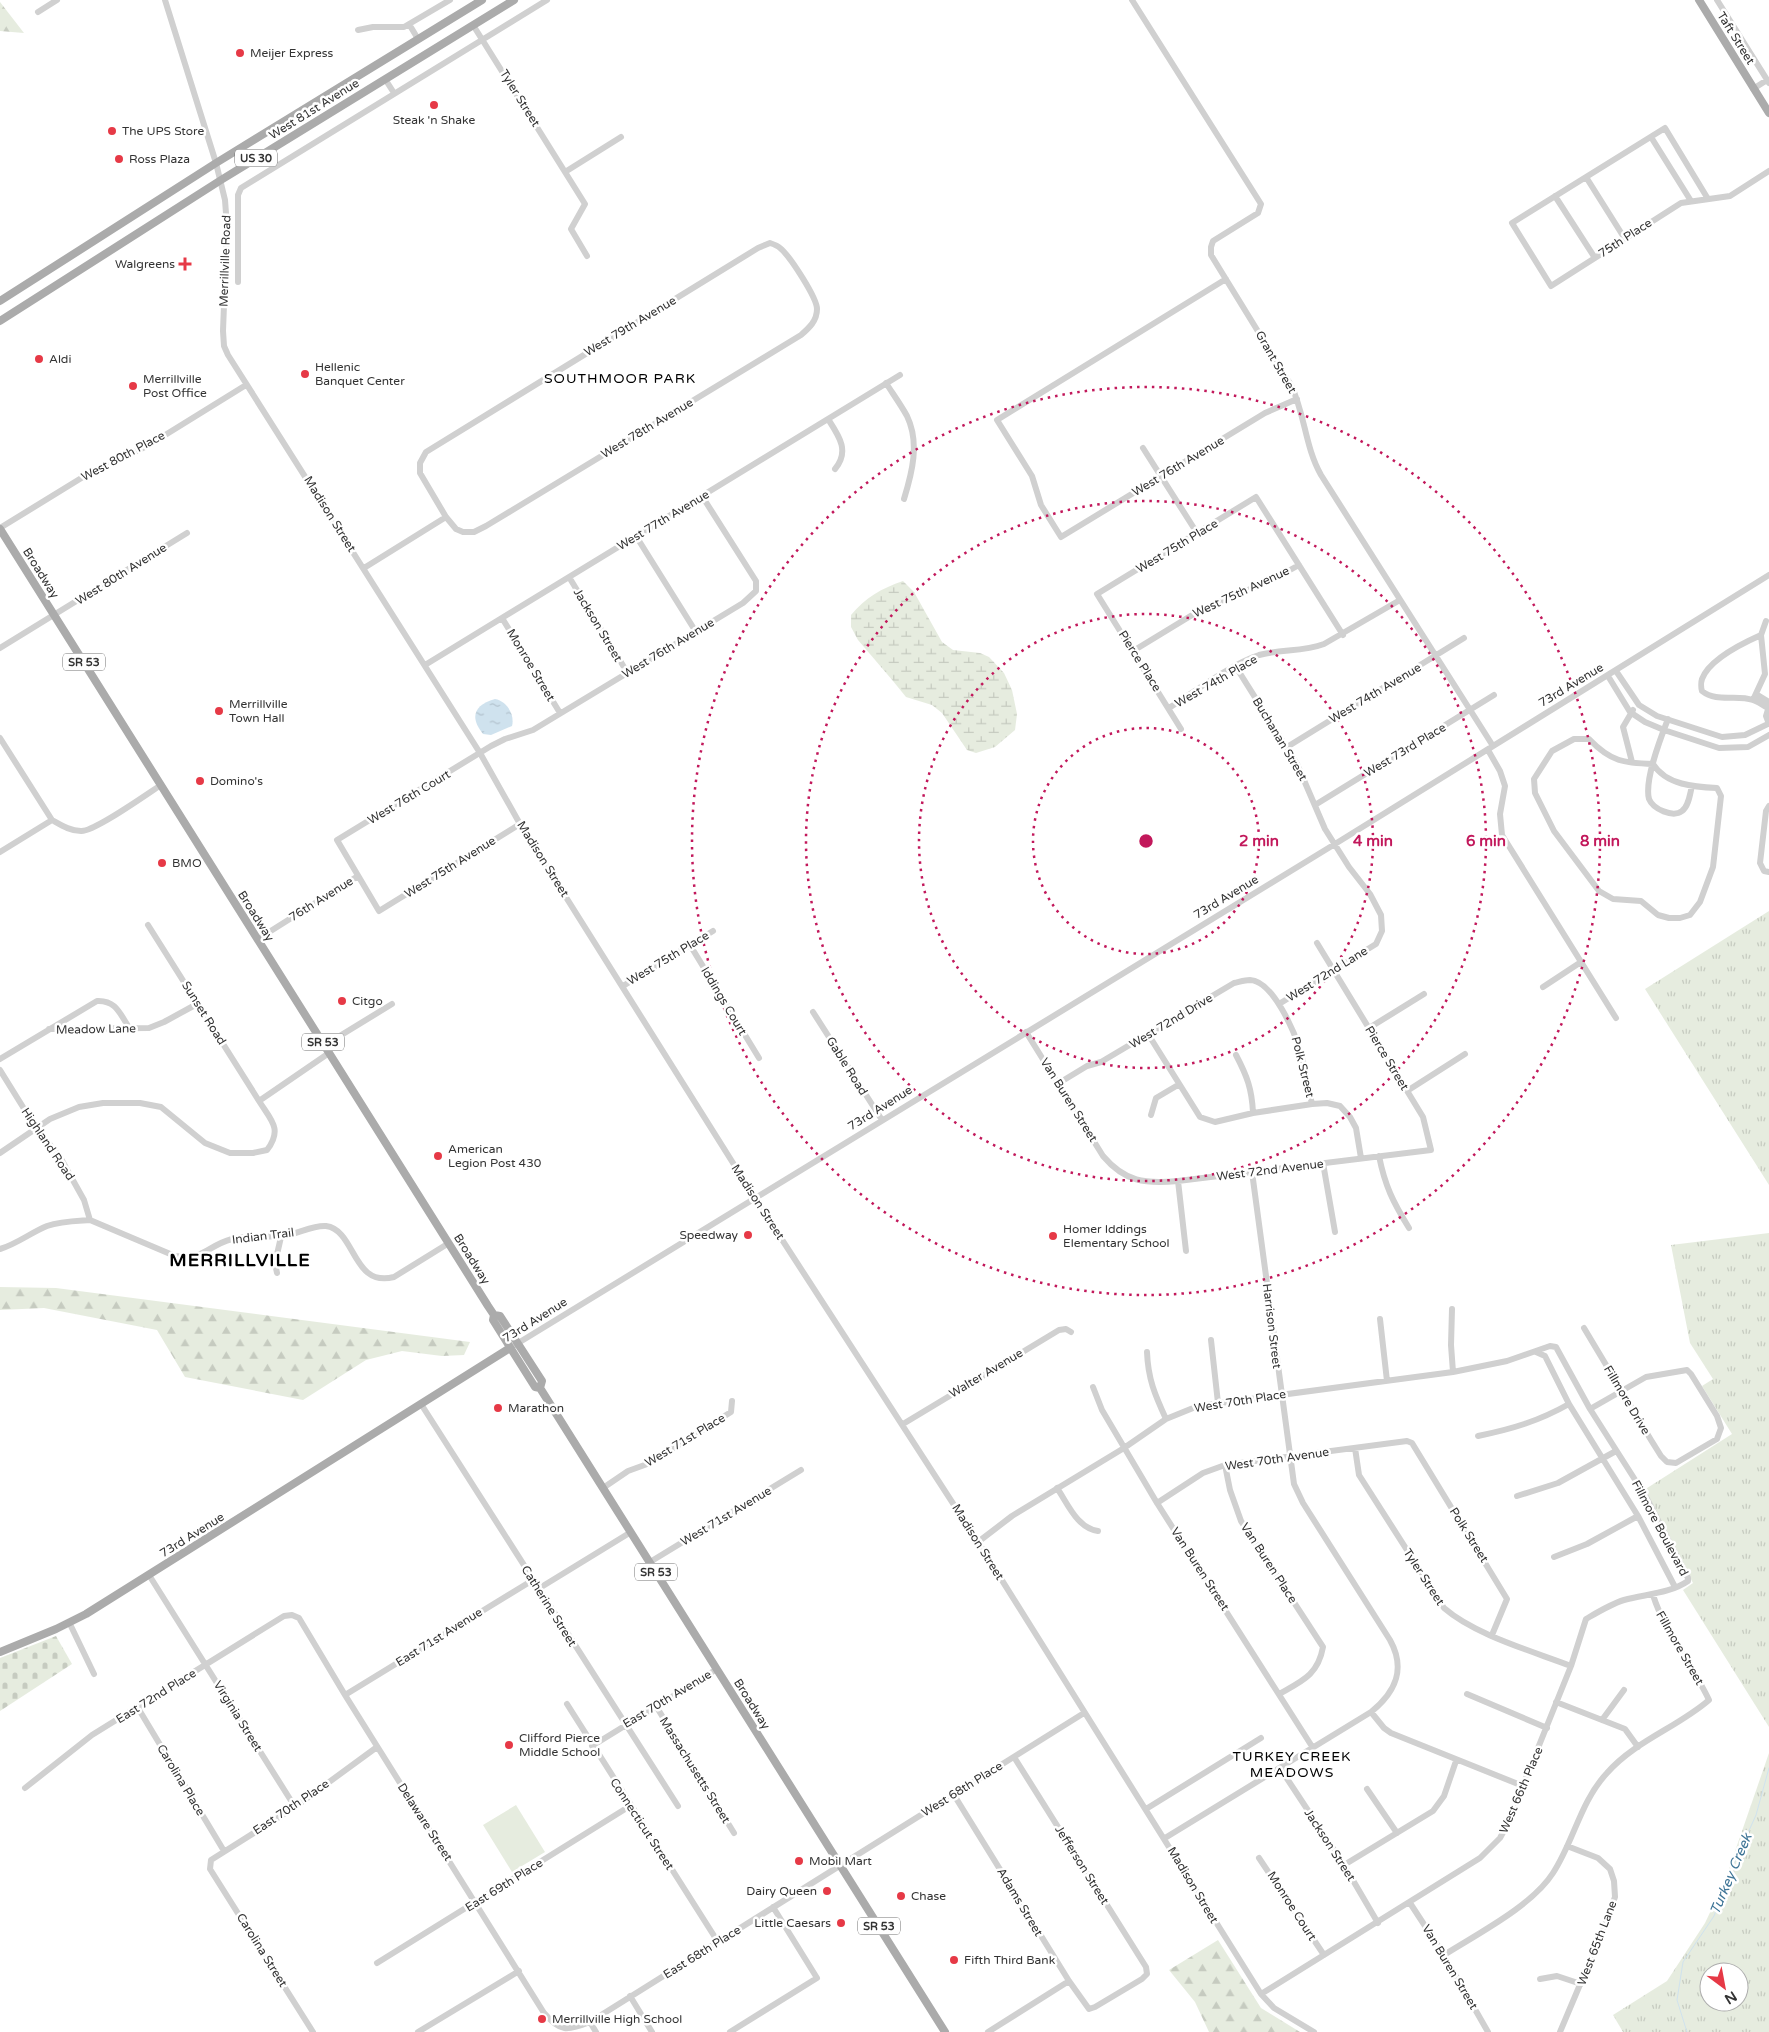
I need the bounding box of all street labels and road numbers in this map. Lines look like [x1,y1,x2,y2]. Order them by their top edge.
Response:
street label: Taft Street [1714,9,1758,67]
street label: Tyler Street [497,67,543,129]
street label: West 81st Avenue [267,76,362,142]
road number: US 30 [235,150,277,167]
street label: Merrillville Road [216,215,234,307]
street label: 75th Place [1596,215,1655,260]
street label: West 79th Avenue [581,293,679,359]
street label: Grant Street [1253,328,1300,396]
street label: West 78th Avenue [598,395,696,461]
street label: West 80th Place [79,428,167,484]
street label: West 76th Avenue [1129,433,1227,499]
street label: Madison Street [301,474,359,555]
street label: West 77th Avenue [614,487,712,553]
street label: West 75th Place [1134,516,1221,576]
street label: West 80th Avenue [73,540,169,608]
street label: Broadway [20,545,62,601]
street label: West 75th Avenue [1191,563,1292,620]
street label: Jackson Street [571,586,626,665]
street label: West 76th Avenue [619,615,717,681]
street label: Monroe Street [504,626,558,704]
street label: Pierce Place [1116,628,1164,694]
street label: West 74th Place [1172,652,1260,710]
road number: SR 53 [63,654,105,670]
street label: West 74th Avenue [1326,660,1424,726]
street label: 73rd Avenue [1536,660,1606,710]
street label: Buchanan Street [1250,695,1311,784]
street label: West 73rd Place [1362,720,1449,780]
street label: West 76th Court [365,767,453,827]
street label: Madison Street [514,819,572,900]
street label: West 75th Avenue [402,833,498,901]
street label: 73rd Avenue [1191,872,1261,922]
street label: 76th Avenue [286,874,356,924]
street label: Broadway [235,888,277,944]
street label: West 75th Place [625,928,712,988]
street label: West 72nd Lane [1284,943,1370,1004]
street label: Iddings Court [698,964,750,1038]
street label: Sunset Road [179,979,229,1047]
street label: West 72nd Drive [1127,991,1215,1051]
street label: Meadow Lane [56,1021,136,1037]
street label: Pierce Street [1362,1023,1412,1093]
road number: SR 53 [302,1034,344,1050]
street label: Gable Road [823,1034,871,1098]
street label: Polk Street [1289,1035,1317,1099]
street label: Van Buren Street [1038,1055,1101,1145]
street label: 73rd Avenue [845,1083,915,1133]
street label: Highland Road [19,1105,77,1183]
street label: West 72nd Avenue [1216,1156,1325,1184]
street label: Madison Street [729,1162,788,1243]
street label: Indian Trail [231,1225,295,1247]
street label: Broadway [451,1231,493,1287]
street label: Harrison Street [1260,1283,1284,1370]
street label: 73rd Avenue [500,1295,570,1345]
street label: Walter Avenue [947,1345,1026,1400]
street label: Fillmore Drive [1601,1363,1653,1437]
street label: West 70th Place [1193,1387,1287,1415]
street label: West 71st Place [642,1410,728,1469]
street label: West 70th Avenue [1224,1445,1330,1473]
street label: Fillmore Boulevard [1629,1478,1691,1578]
street label: West 71st Avenue [678,1483,774,1549]
street label: Madison Street [949,1502,1007,1583]
street label: Polk Street [1447,1505,1492,1565]
street label: 73rd Avenue [157,1510,227,1560]
street label: Van Buren Place [1238,1520,1300,1606]
street label: Van Buren Street [1168,1525,1232,1614]
street label: Tyler Street [1401,1546,1448,1608]
street label: Catherine Street [518,1563,580,1649]
road number: SR 53 [635,1564,677,1580]
street label: East 71st Avenue [393,1605,485,1669]
street label: Fillmore Street [1653,1609,1707,1688]
street label: East 72nd Place [113,1666,199,1726]
street label: East 70th Avenue [620,1667,714,1731]
street label: Broadway [731,1676,773,1732]
street label: Virginia Street [211,1678,266,1754]
street label: Massachusetts Street [657,1714,734,1826]
street label: Carolina Place [154,1742,208,1818]
street label: West 66th Place [1496,1744,1546,1835]
street label: West 68th Place [919,1758,1005,1820]
street label: East 70th Place [250,1776,332,1838]
street label: Connecticut Street [607,1776,677,1873]
street label: Delaware Street [395,1780,456,1864]
street label: Jackson Street [1302,1806,1359,1884]
street label: Jefferson Street [1052,1823,1112,1907]
street label: Madison Street [1165,1844,1222,1926]
street label: East 69th Place [463,1855,545,1914]
street label: Adams Street [994,1865,1046,1939]
street label: Monroe Court [1264,1869,1320,1944]
street label: West 65th Lane [1574,1898,1620,1987]
street label: Carolina Street [234,1911,290,1990]
road number: SR 53 [858,1918,900,1934]
street label: East 68th Place [661,1922,743,1981]
street label: Van Buren Street [1419,1922,1481,2012]

